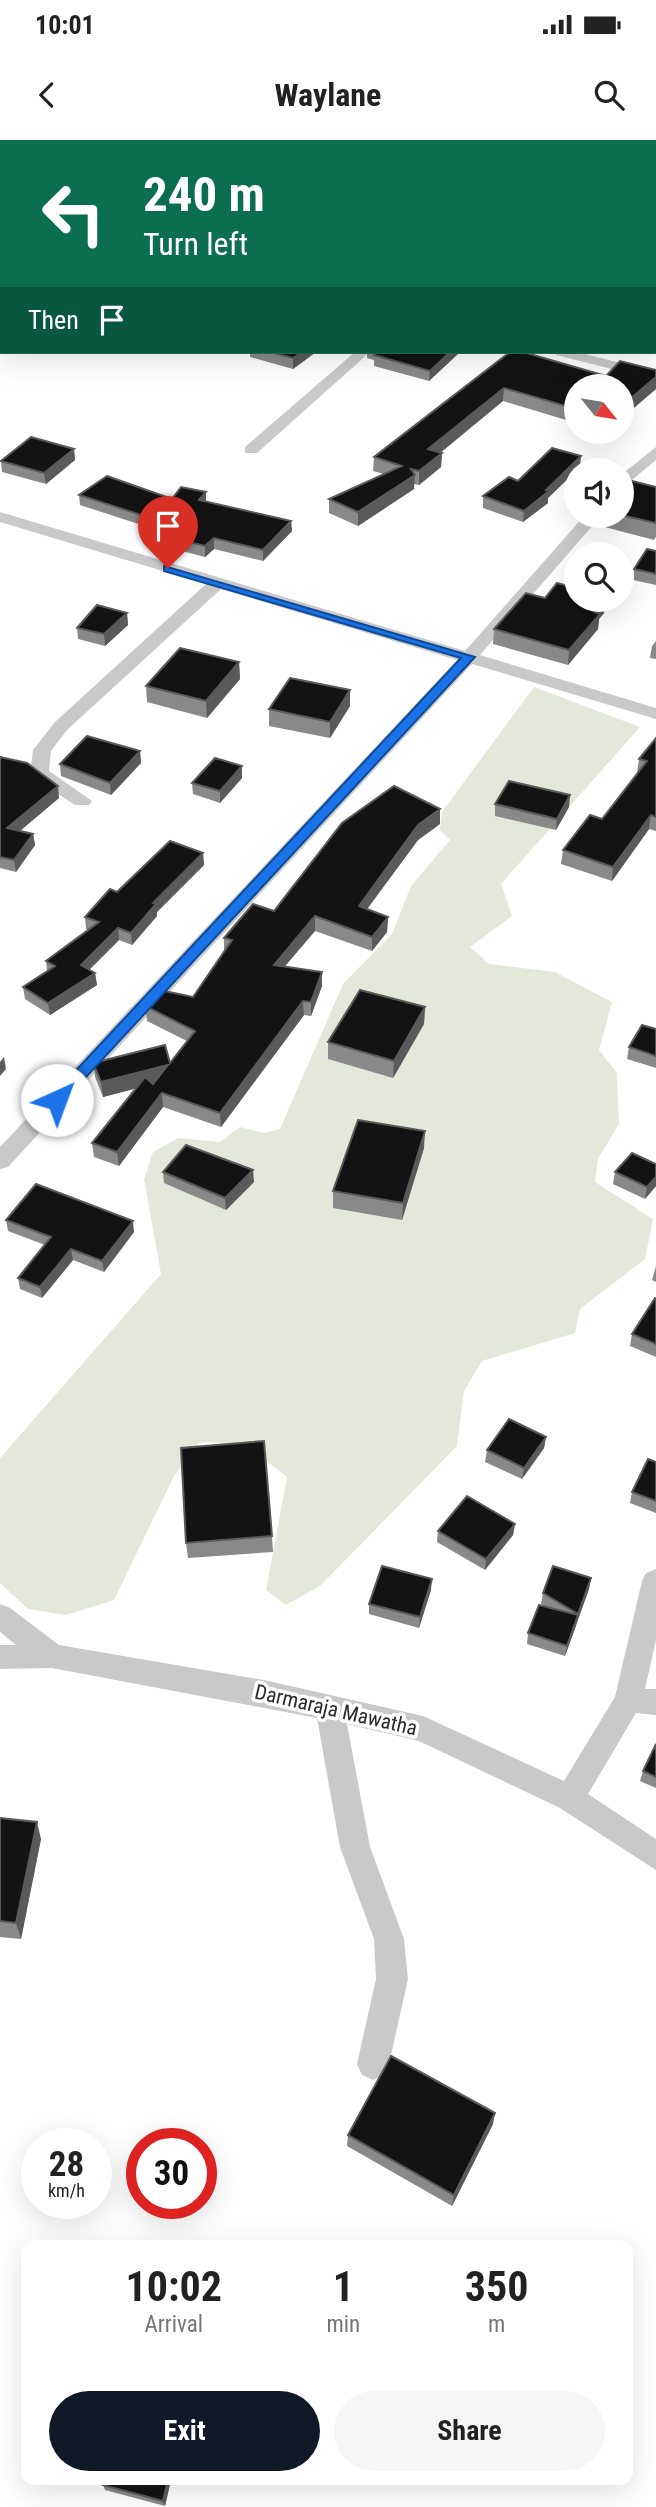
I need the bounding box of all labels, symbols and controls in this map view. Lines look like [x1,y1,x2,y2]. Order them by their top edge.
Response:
text: 10:01 [35,10,95,40]
icon: back [28,76,66,114]
text: Waylane [275,76,381,114]
icon: search [590,76,628,114]
text: 240 m [143,166,265,223]
icon: left [28,168,119,259]
text: Turn left [143,225,248,263]
icon: arrive [93,301,131,339]
text: Then [28,305,79,335]
north arrow [564,374,634,444]
map controls [564,374,634,612]
button: sound [564,458,634,528]
pin [138,496,198,568]
icon: arrive [149,507,187,545]
button: search [564,542,634,612]
position arrow [20,1063,94,1137]
street label: Darmaraja Mawatha [252,1680,420,1740]
speed limit sign: 30 [126,2128,217,2219]
text: 28 [49,2144,84,2185]
text: km/h [48,2180,85,2201]
text: 10:02 [126,2262,222,2311]
text: 1 [333,2262,354,2311]
text: 350 [465,2262,528,2311]
text: Arrival [144,2311,203,2338]
text: min [326,2311,360,2338]
text: m [488,2311,505,2338]
button: Exit [49,2391,320,2471]
button: Share [334,2391,605,2471]

